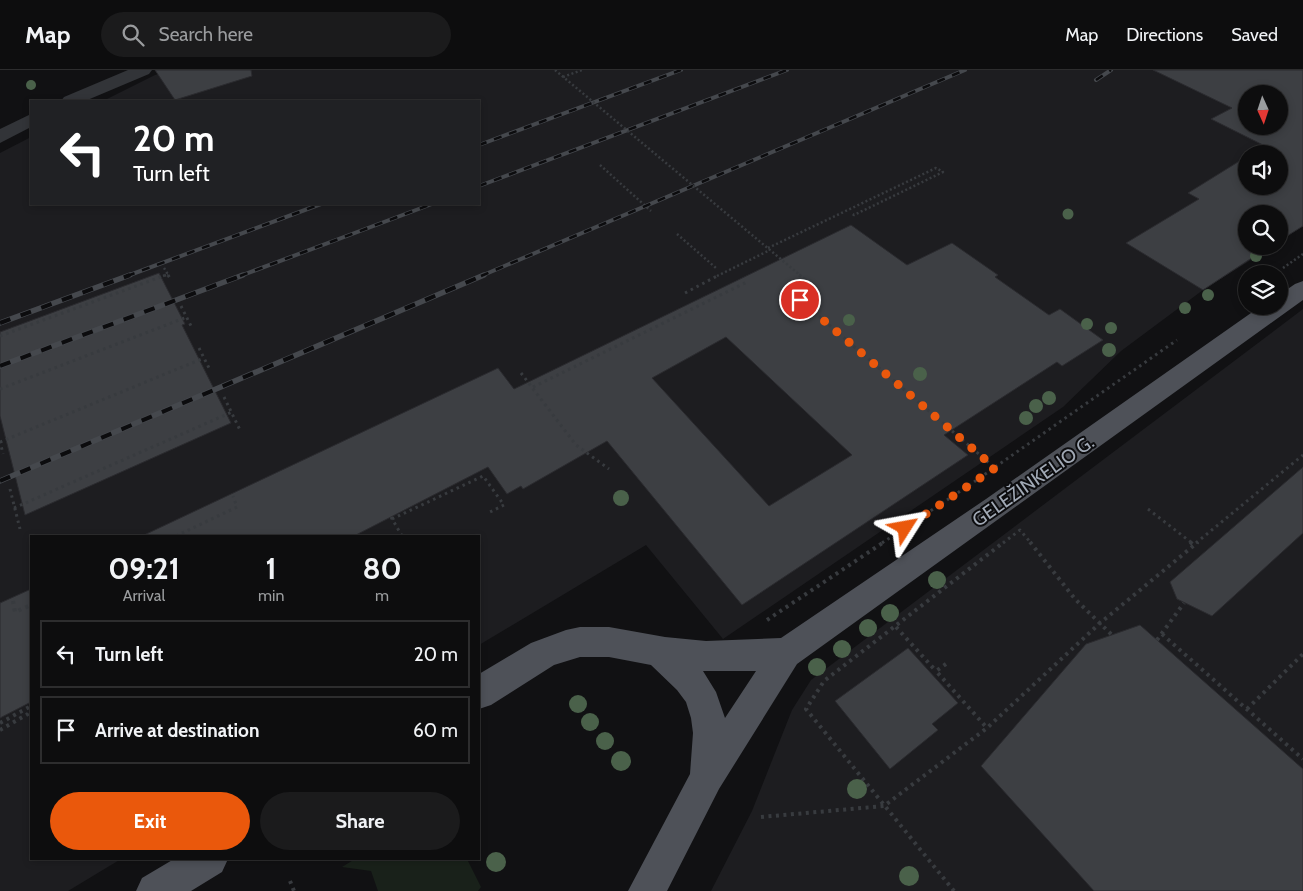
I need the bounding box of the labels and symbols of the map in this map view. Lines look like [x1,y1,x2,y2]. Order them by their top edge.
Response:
north arrow [1238,85,1288,135]
pin [779,279,821,321]
street label: GELEŽINKELIO G. [967,430,1098,532]
position arrow [878,501,930,553]

